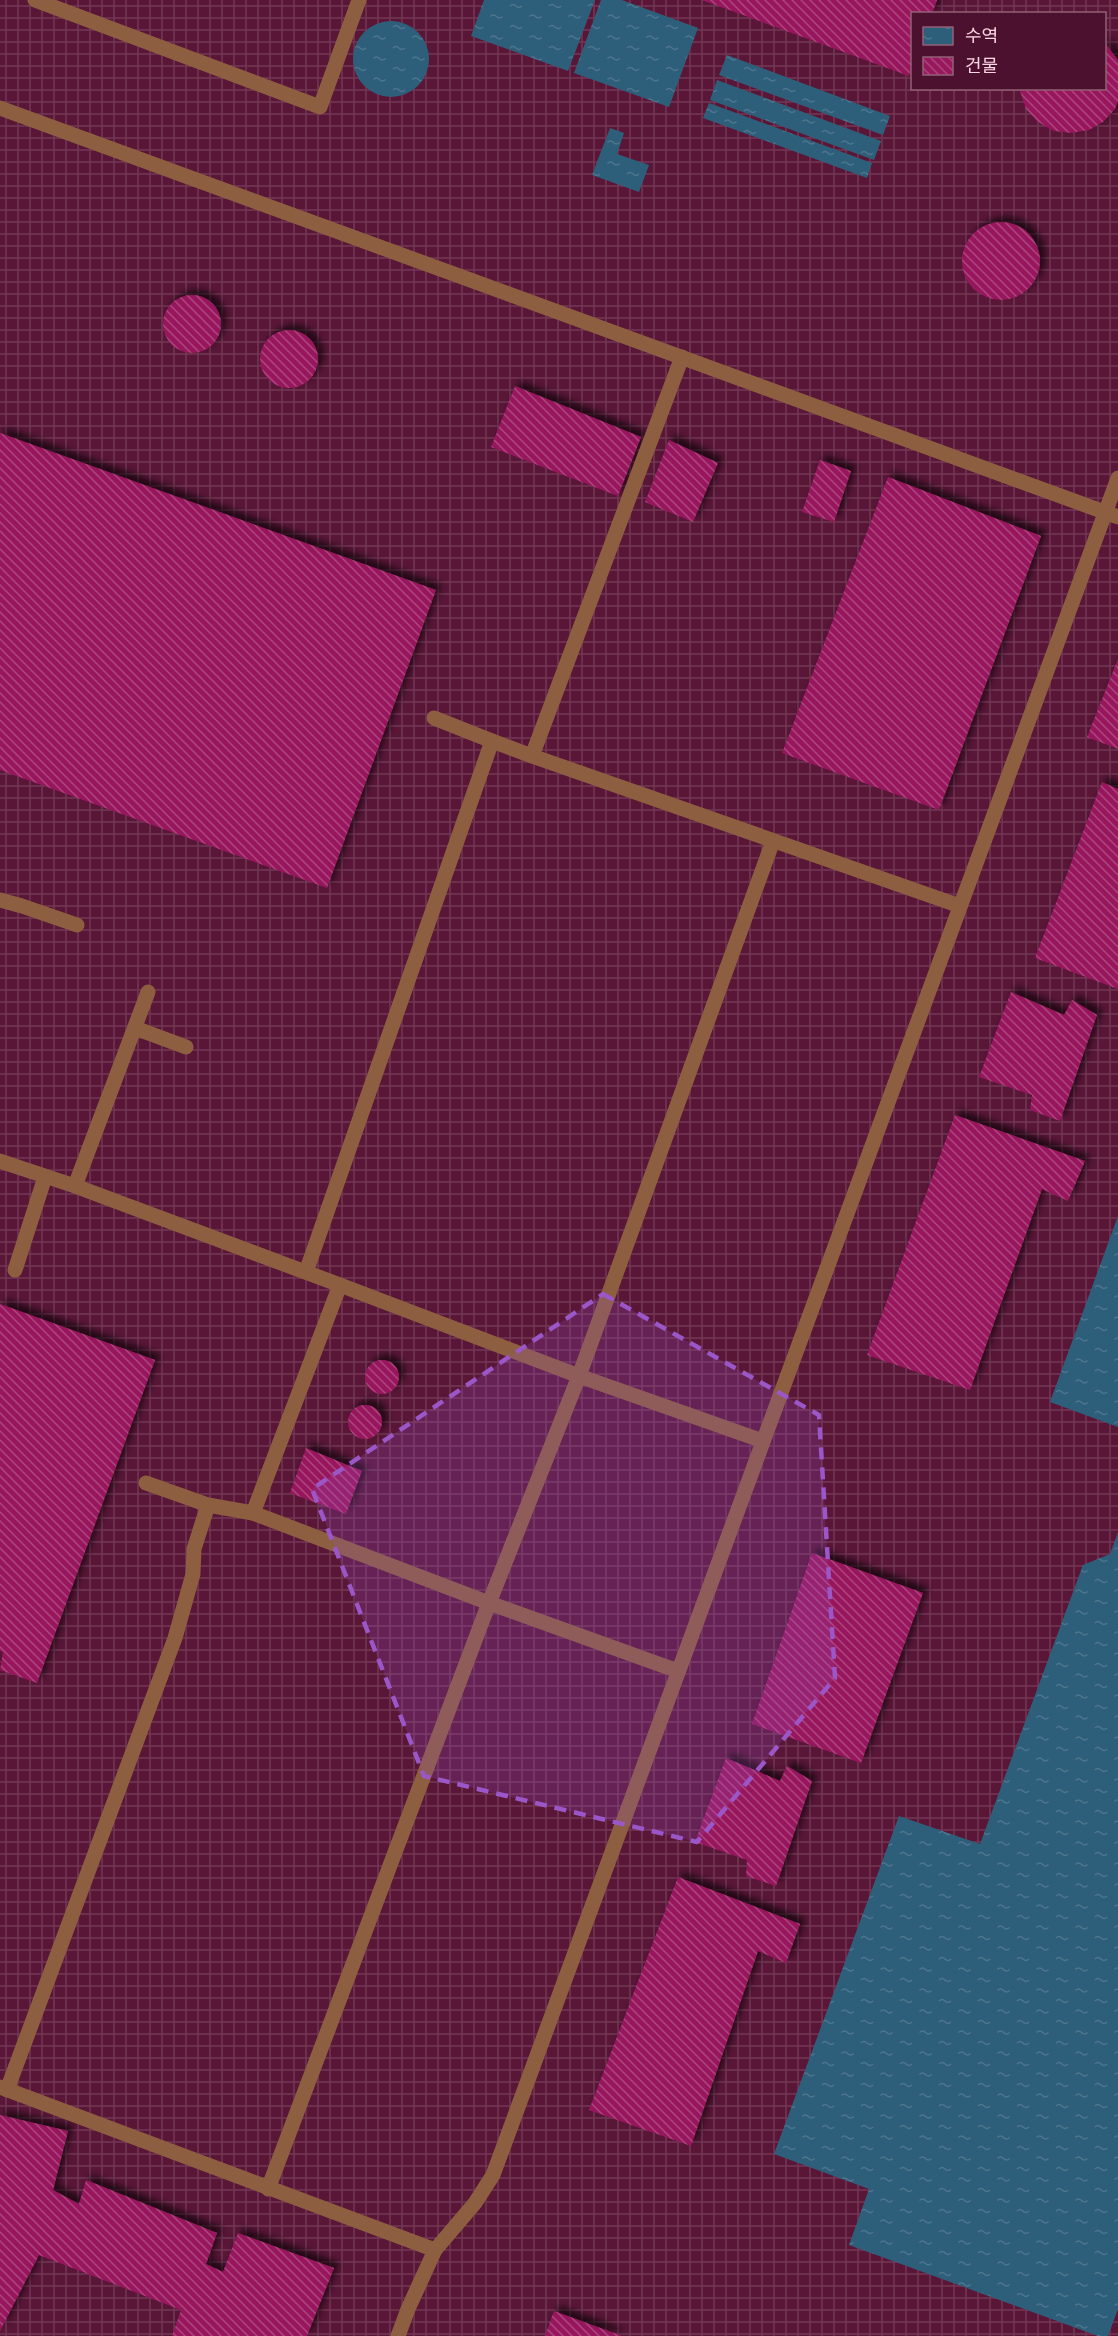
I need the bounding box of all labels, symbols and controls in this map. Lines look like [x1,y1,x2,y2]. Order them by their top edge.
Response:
legend [911,12,1106,90]
text: 수역 [965,25,998,47]
text: 건물 [965,55,998,77]

